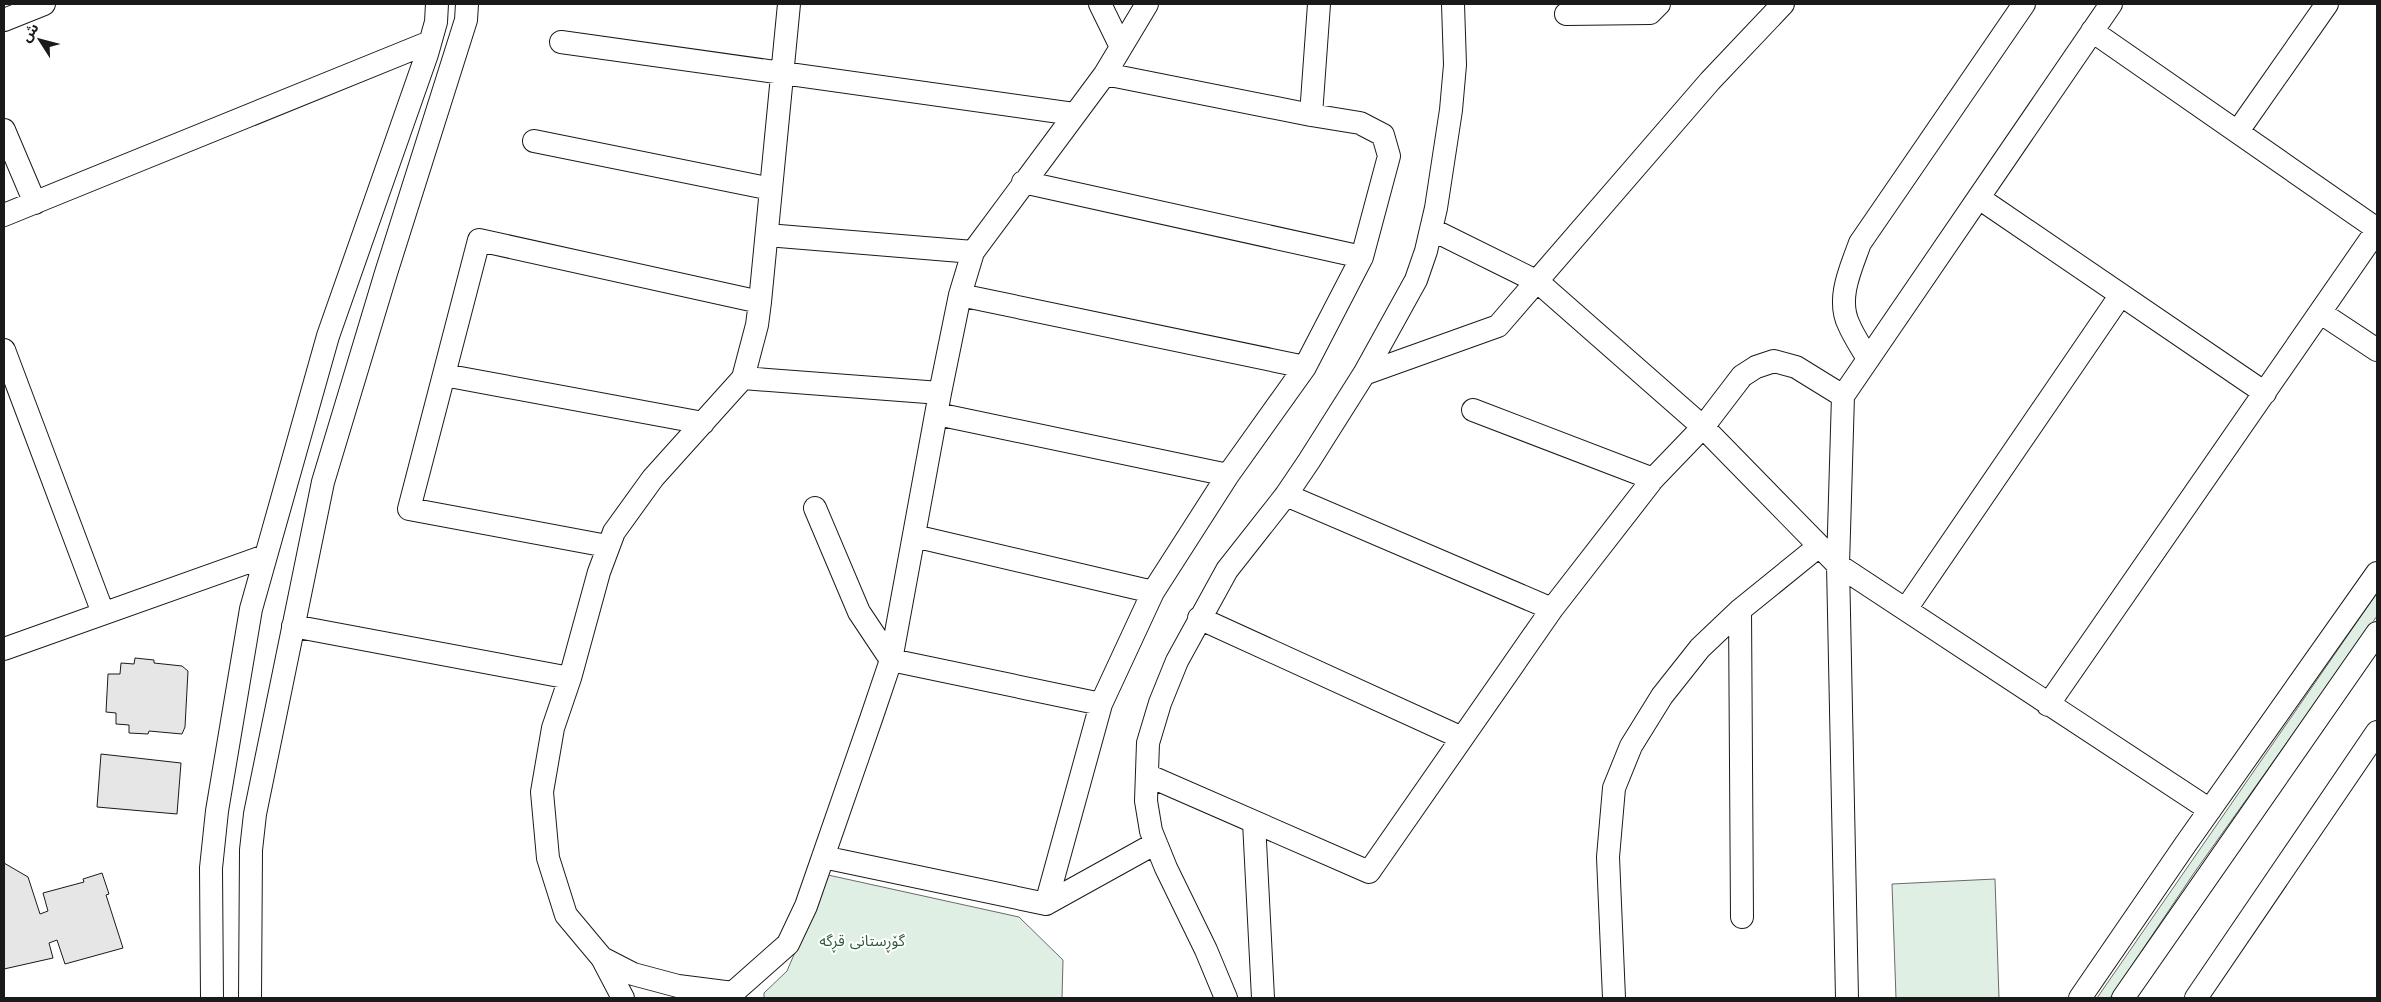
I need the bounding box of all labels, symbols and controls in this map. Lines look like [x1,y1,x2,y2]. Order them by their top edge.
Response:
north arrow [15,15,65,65]
text: ش [17,20,42,45]
park label: گۆڕستانی قڕگە [819,932,906,953]

